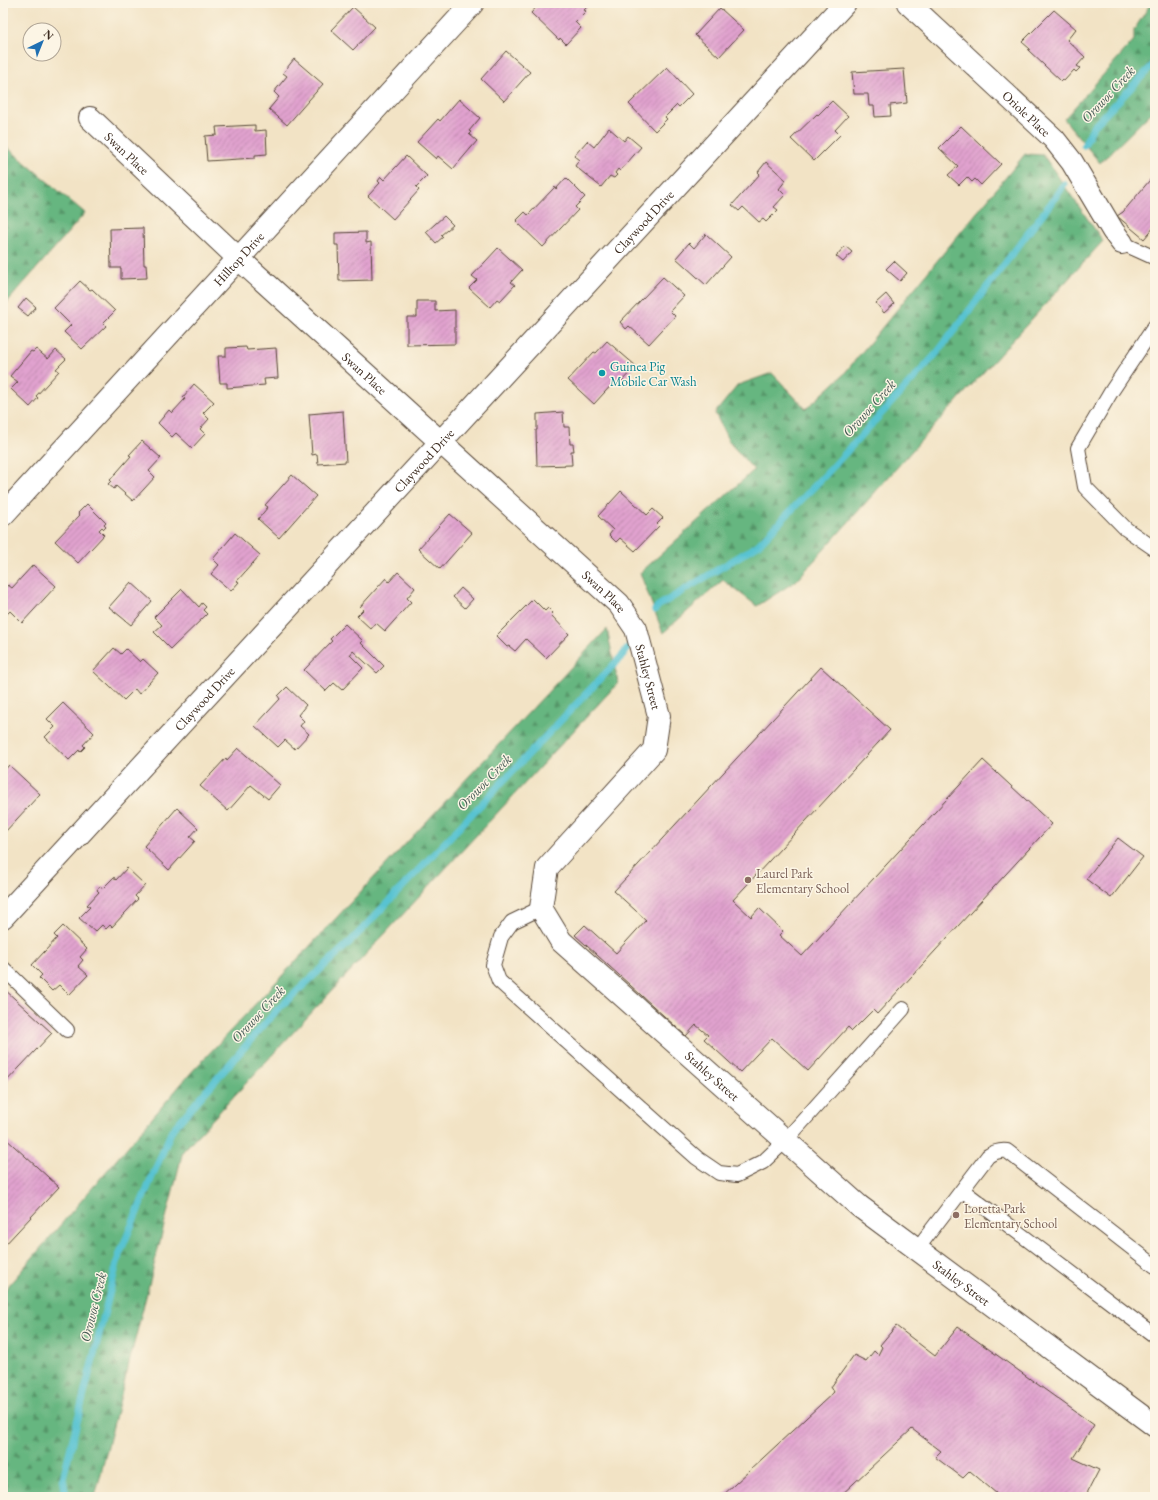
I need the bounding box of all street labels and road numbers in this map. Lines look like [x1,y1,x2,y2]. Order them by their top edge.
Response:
street label: Oriole Place [999,87,1054,140]
street label: Swan Place [101,128,153,178]
street label: Claywood Drive [609,186,677,258]
street label: Hilltop Drive [209,228,267,289]
street label: Swan Place [339,348,391,398]
street label: Claywood Drive [390,425,458,496]
street label: Swan Place [579,566,631,616]
street label: Stahley Street [632,642,665,711]
street label: Claywood Drive [170,663,238,734]
street label: Stahley Street [682,1047,743,1104]
street label: Stahley Street [930,1255,994,1309]

